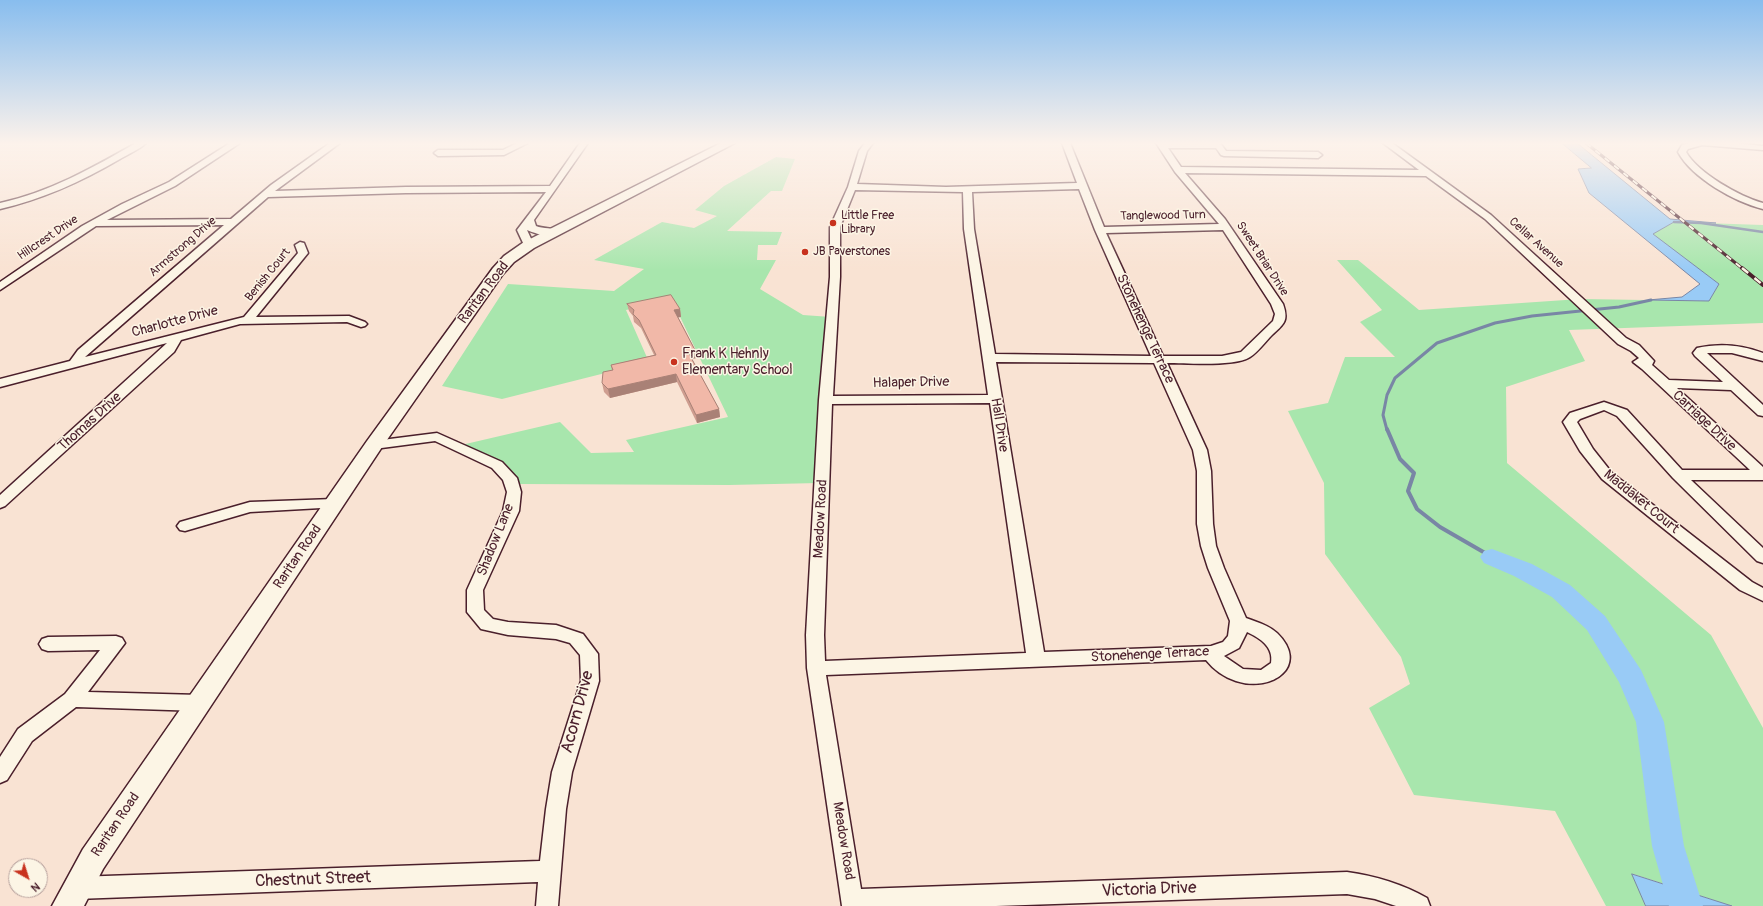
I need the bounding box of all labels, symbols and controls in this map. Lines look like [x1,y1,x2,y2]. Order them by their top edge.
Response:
street label: Tanglewood Turn [1120,208,1206,224]
place label: Little Free Library [841,209,894,237]
street label: Hillcrest Drive [15,212,81,264]
street label: Armstrong Drive [147,214,219,280]
street label: Cellar Avenue [1506,215,1566,271]
marker: Little Free Library [828,218,838,228]
street label: Sweet Briar Drive [1233,219,1291,299]
place label: JB Paverstones [813,245,890,259]
street label: Benish Court [242,246,294,304]
marker: JB Paverstones [800,247,810,257]
street label: Raritan Road [455,258,513,328]
street label: Stonehenge Terrace [1112,272,1178,386]
street label: Charlotte Drive [130,302,220,342]
place label: Frank K Hehnly Elementary School [682,346,793,378]
marker: Frank K Hehnly Elementary School [669,357,679,367]
street label: Halaper Drive [873,374,949,392]
street label: Carriage Drive [1669,387,1739,455]
street label: Thomas Drive [55,389,125,455]
street label: Hall Drive [986,397,1012,453]
street label: Maddaket Court [1600,466,1682,538]
street label: Meadow Road [811,479,831,559]
street label: Shadow Lane [474,501,518,579]
street label: Raritan Road [270,522,326,592]
street label: Stonehenge Terrace [1090,644,1210,666]
street label: Acorn Drive [557,669,599,755]
street label: Raritan Road [88,790,144,860]
street label: Meadow Road [829,801,857,881]
north arrow [8,858,48,898]
street label: Chestnut Street [255,868,371,892]
street label: Victoria Drive [1101,878,1197,902]
text: N [28,880,42,894]

